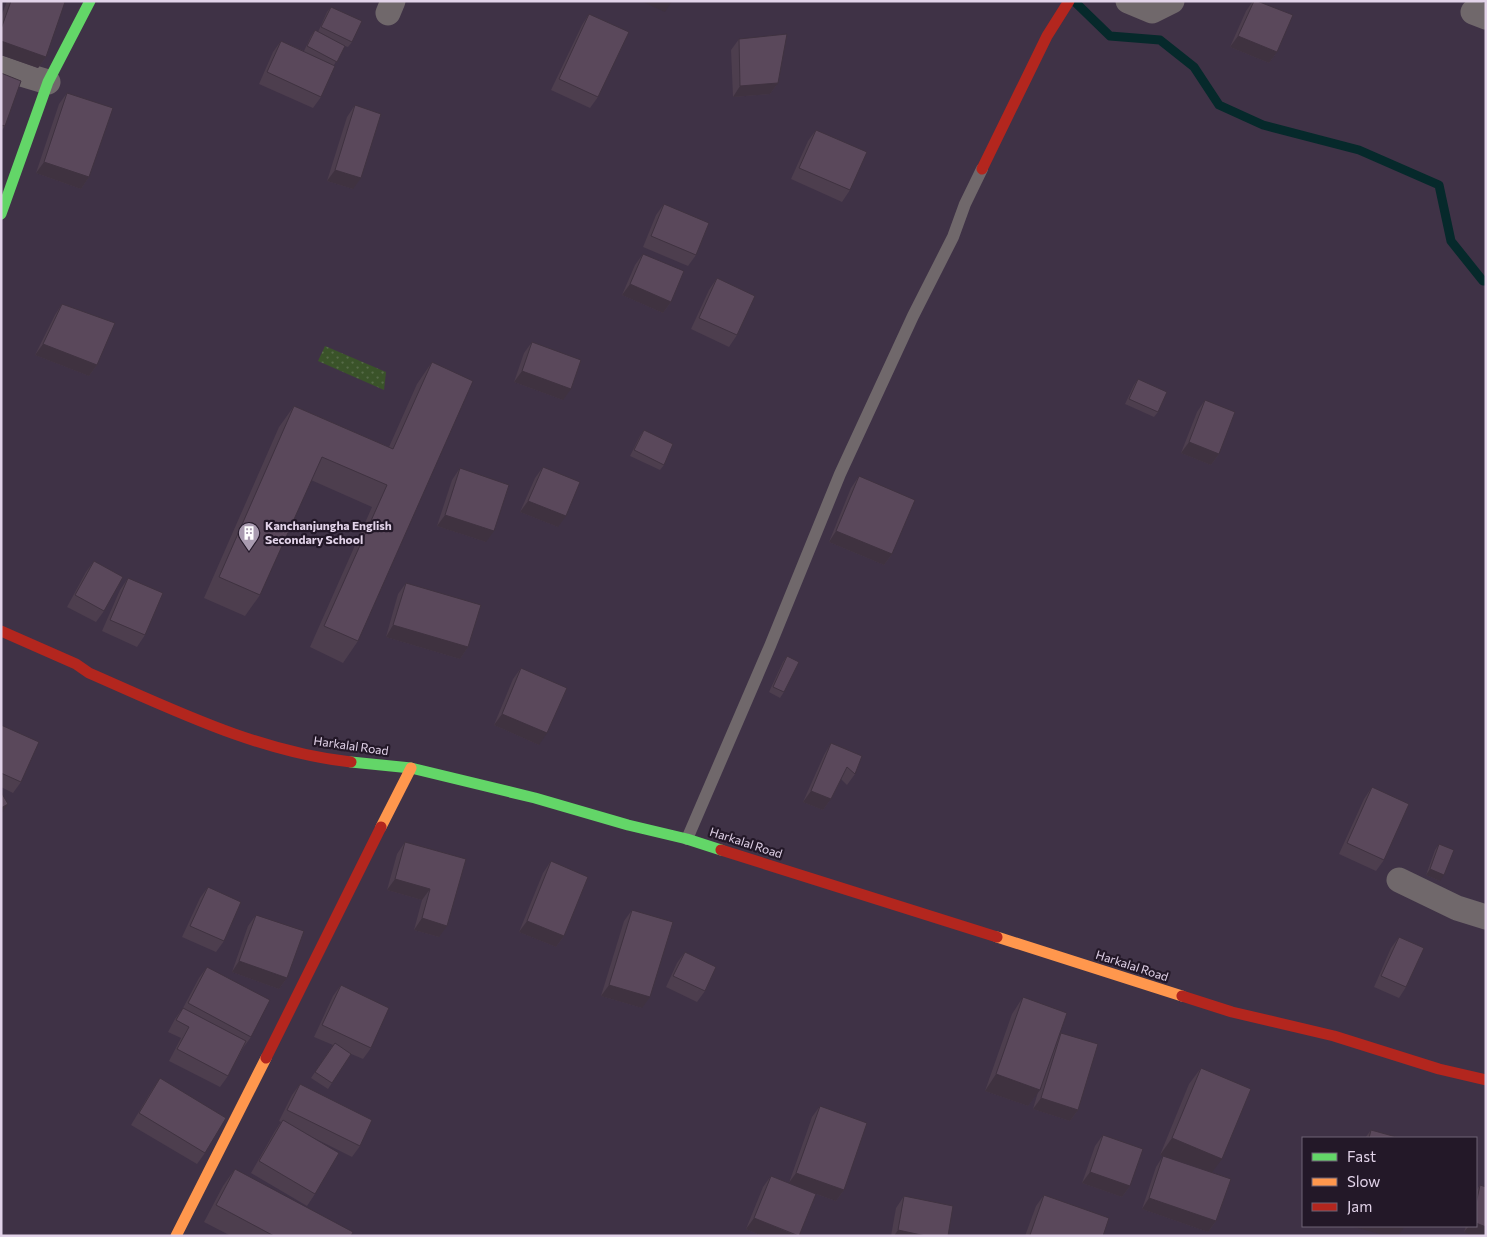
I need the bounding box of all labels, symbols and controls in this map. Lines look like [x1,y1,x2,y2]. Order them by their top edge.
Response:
place label: Kanchanjungha English Secondary School [265,518,392,546]
building icon: Kanchanjungha English Secondary School [237,521,261,552]
street label: Harkalal Road [313,733,390,757]
street label: Harkalal Road [708,824,784,860]
street label: Harkalal Road [1094,947,1170,983]
legend [1302,1137,1477,1227]
text: Fast [1347,1147,1376,1165]
text: Slow [1347,1172,1380,1190]
text: Jam [1347,1197,1372,1215]

